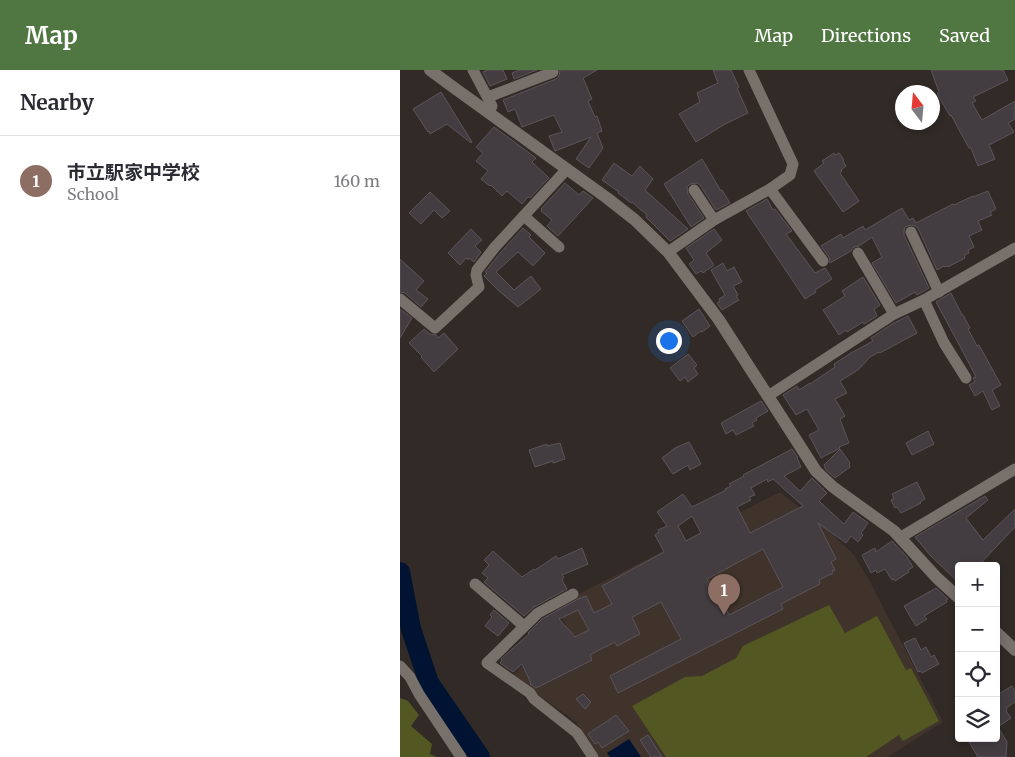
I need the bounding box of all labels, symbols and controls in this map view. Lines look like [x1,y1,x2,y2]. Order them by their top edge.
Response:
text: Map [25,20,78,51]
text: Map [755,24,793,47]
text: Directions [821,24,911,47]
text: Saved [939,24,990,47]
north arrow [895,85,940,130]
text: Nearby [20,89,94,116]
text: 市立駅家中学校 [67,160,200,184]
text: 1 [32,171,40,191]
text: 160 m [334,171,380,191]
text: School [67,184,119,204]
your location [656,328,682,354]
map controls [955,562,1000,742]
button: + [955,562,1000,607]
pin: 1 [708,574,740,615]
button: − [955,607,1000,652]
button: locate [955,652,1000,697]
button: layers [955,697,1000,742]

